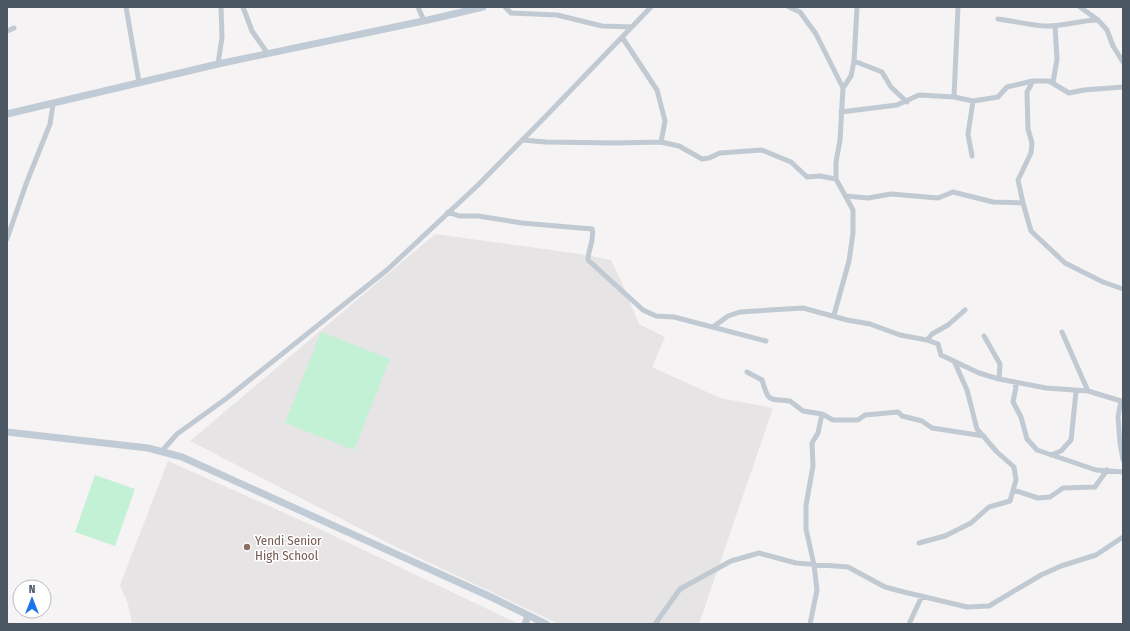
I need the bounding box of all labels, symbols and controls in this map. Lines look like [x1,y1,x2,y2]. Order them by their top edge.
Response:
place label: Yendi Senior High School [255,533,322,563]
marker: Yendi Senior High School [242,542,252,552]
north arrow [12,579,52,619]
text: N [29,583,35,596]

